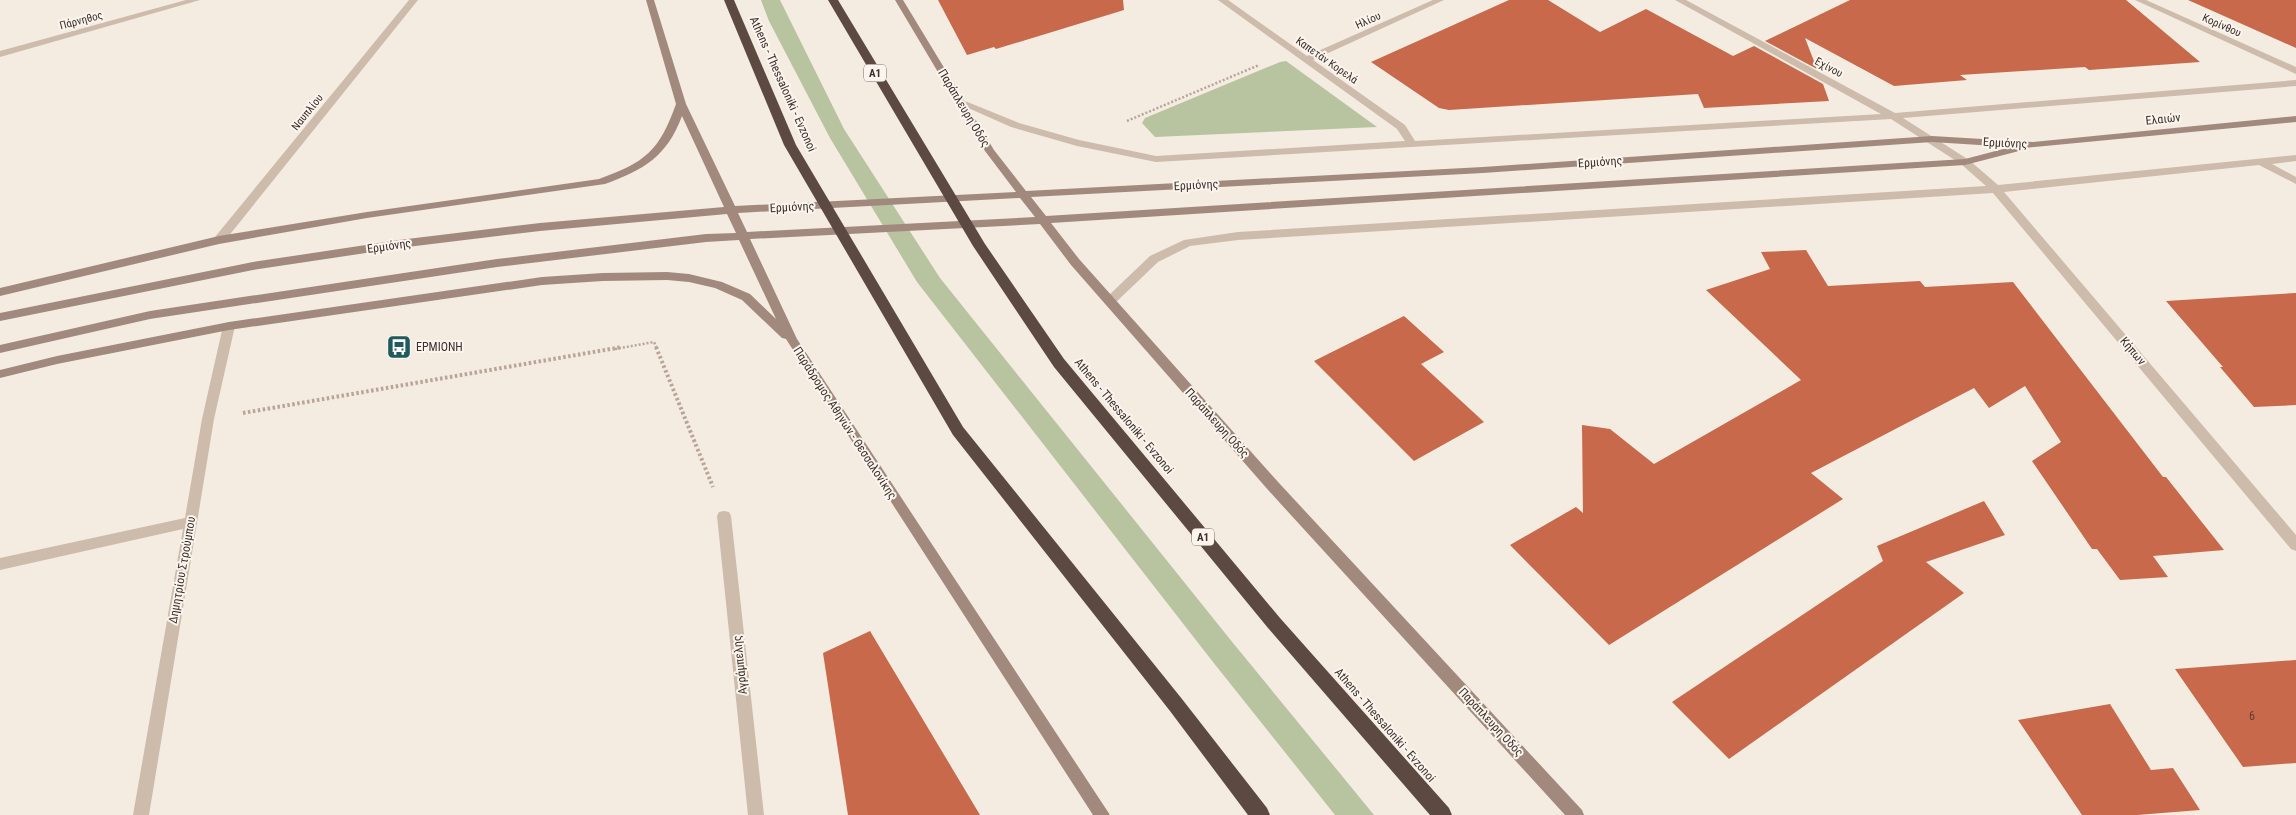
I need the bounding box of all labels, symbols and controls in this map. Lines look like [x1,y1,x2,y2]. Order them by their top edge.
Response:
street label: Πάρνηθος [58,9,104,32]
street label: Ηλίου [1354,9,1383,32]
street label: Κορίνθου [2200,11,2243,40]
street label: Athens - Thessaloniki - Evzonoi [747,14,819,154]
street label: Καπετάν Κορελά [1293,34,1361,87]
street label: Εχίνου [1813,55,1845,80]
road number: Α1 [864,64,886,82]
street label: Παράπλευρη Οδός [935,66,993,150]
street label: Ναυπλίου [289,92,326,133]
street label: Ελαιών [2145,110,2181,128]
street label: Ερμιόνης [1983,135,2028,151]
street label: Ερμιόνης [1577,153,1623,171]
street label: Ερμιόνης [1174,177,1219,193]
street label: Ερμιόνης [770,199,815,215]
street label: Ερμιόνης [366,236,412,256]
bus stop icon: ΕΡΜΙΟΝΗ [386,334,412,360]
street label: Κήπων [2117,334,2149,368]
place label: ΕΡΜΙΟΝΗ [416,340,463,354]
street label: Παράδρομος Αθηνών - Θεσσαλονίκης [790,344,900,502]
street label: Athens - Thessaloniki - Evzonoi [1072,355,1176,477]
street label: Παράπλευρη Οδός [1182,385,1252,461]
street label: Δημητρίου Στρούμπου [166,515,198,625]
road number: Α1 [1192,528,1214,546]
street label: Αγράμπελης [730,635,750,695]
street label: Athens - Thessaloniki - Evzonoi [1332,665,1438,785]
street label: Παράπλευρη Οδός [1456,685,1526,759]
house number: 6 [2249,709,2255,723]

